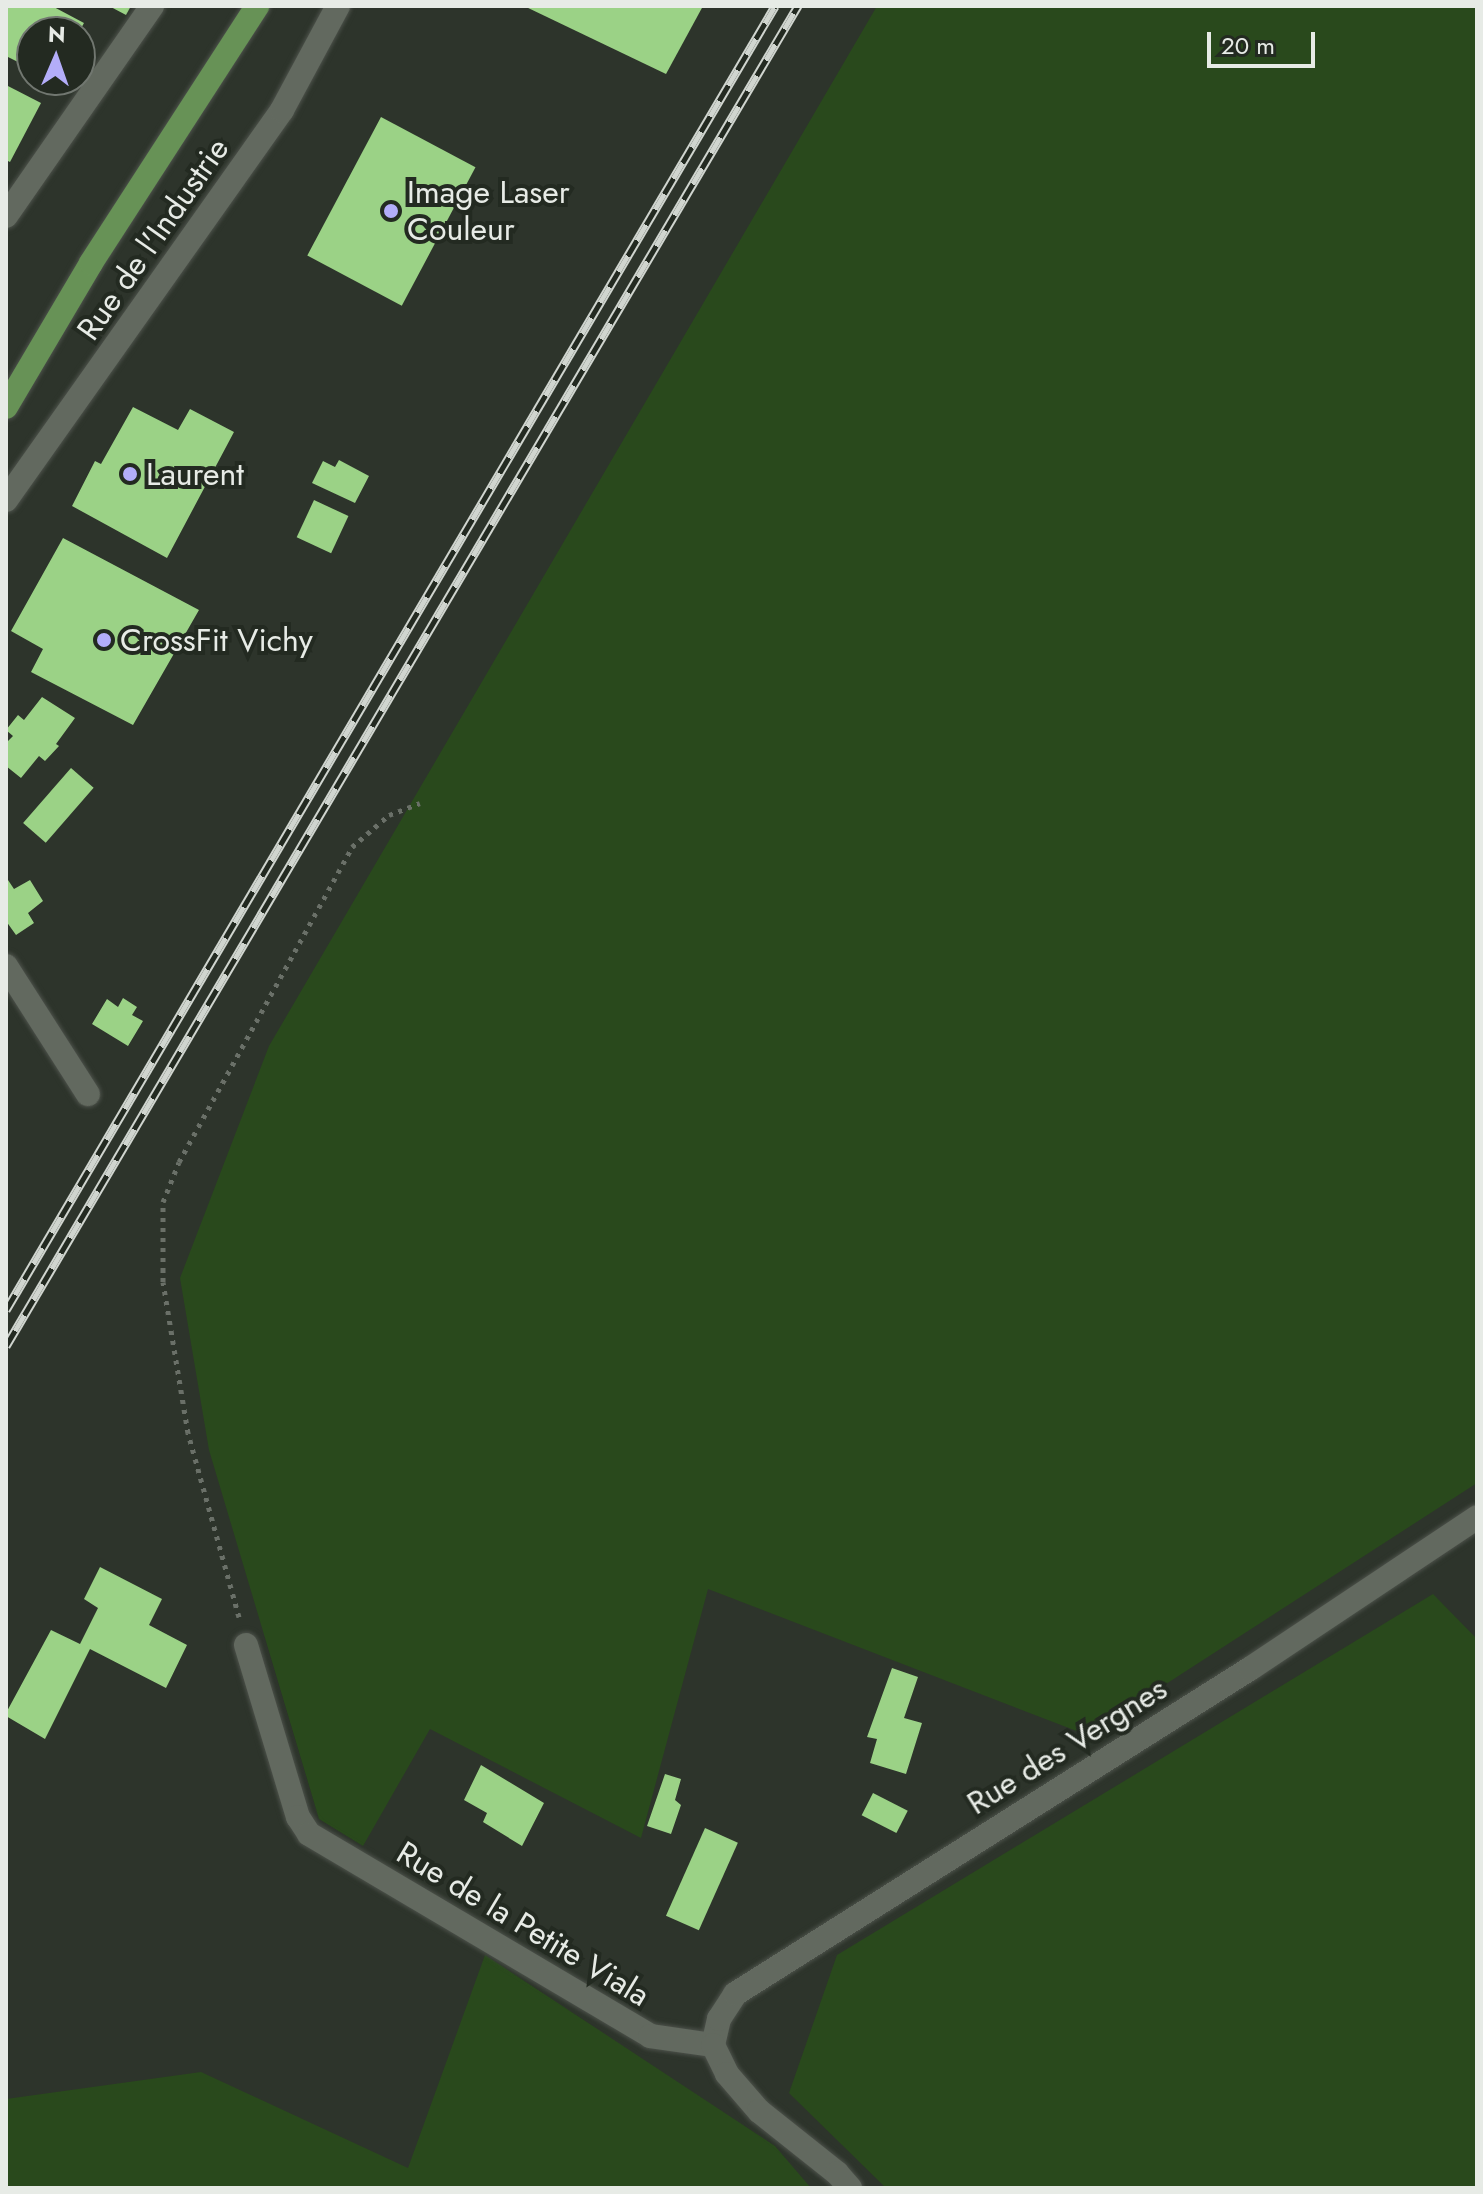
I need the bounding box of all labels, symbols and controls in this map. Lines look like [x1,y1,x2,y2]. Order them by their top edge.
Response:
north arrow [16,16,96,96]
scale bar [1211,16,1319,66]
text: N [47,18,66,50]
text: 20 m [1221,28,1275,63]
street label: Rue de l'Industrie [69,131,237,347]
place label: Image Laser Couleur [407,174,570,249]
marker: Image Laser Couleur [382,202,400,220]
place label: Laurent [146,455,244,493]
marker: Laurent [121,465,139,483]
place label: CrossFit Vichy [120,621,313,659]
marker: CrossFit Vichy [95,631,113,649]
street label: Rue des Vergnes [960,1669,1174,1823]
street label: Rue de la Petite Viala [390,1833,656,2015]

